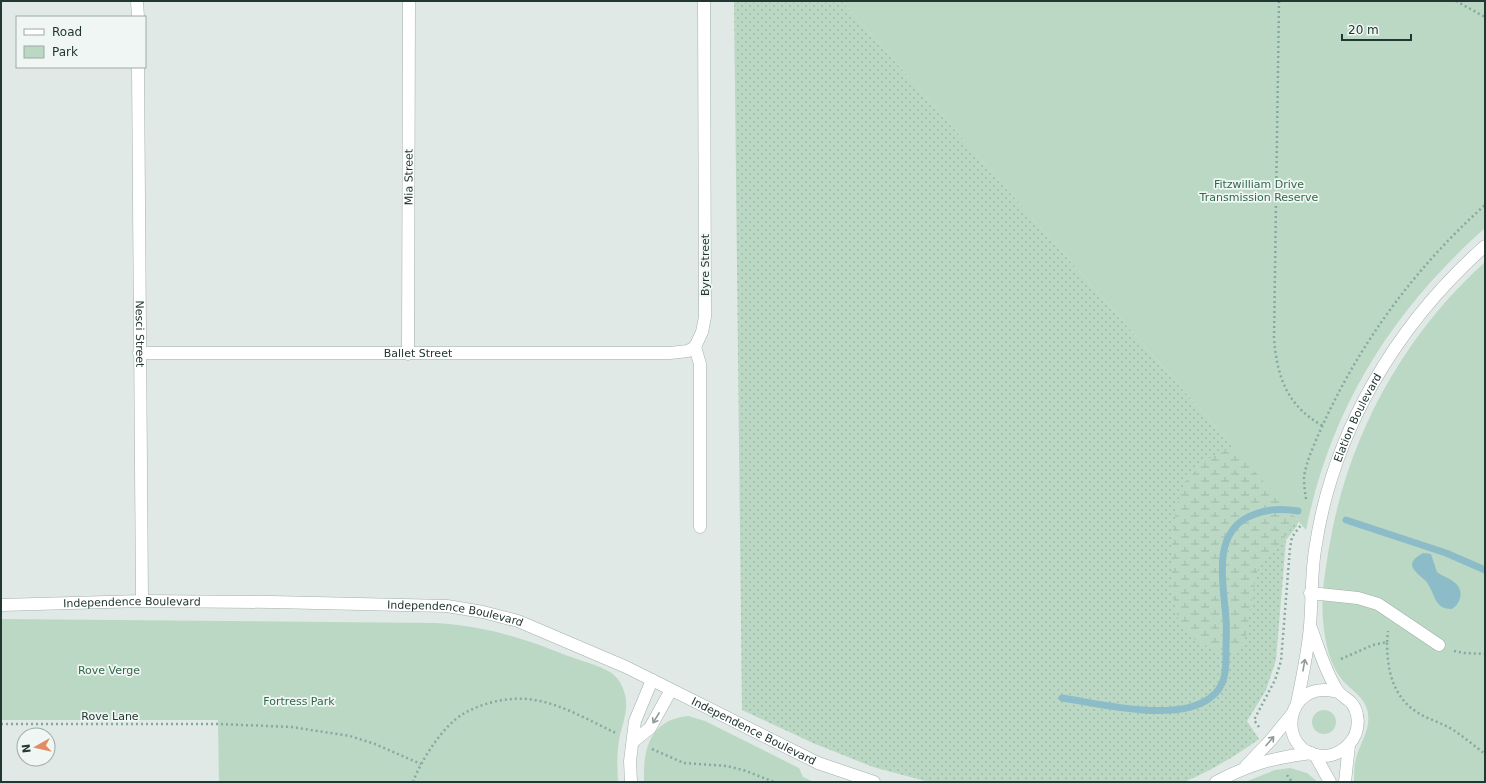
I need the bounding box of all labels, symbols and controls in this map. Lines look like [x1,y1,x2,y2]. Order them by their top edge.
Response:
legend [16,16,146,68]
scale bar [1342,16,1411,42]
text: 20 m [1348,23,1379,37]
text: Road [52,25,82,39]
text: Park [52,45,78,59]
street label: Mia Street [402,148,416,205]
park label: Fitzwilliam Drive Transmission Reserve [1199,178,1319,204]
street label: Byre Street [699,233,712,296]
street label: Nesci Street [133,301,146,368]
street label: Ballet Street [384,347,453,360]
street label: Elation Boulevard [1331,371,1384,464]
street label: Independence Boulevard [63,595,201,610]
street label: Independence Boulevard [387,599,525,629]
one-way arrow [1300,659,1308,672]
park label: Rove Verge [78,664,140,677]
park label: Fortress Park [263,695,335,708]
street label: Independence Boulevard [689,695,818,768]
street label: Rove Lane [81,710,139,723]
one-way arrow [652,712,660,723]
north arrow [16,727,56,767]
one-way arrow [1265,736,1274,747]
text: N [20,743,34,754]

